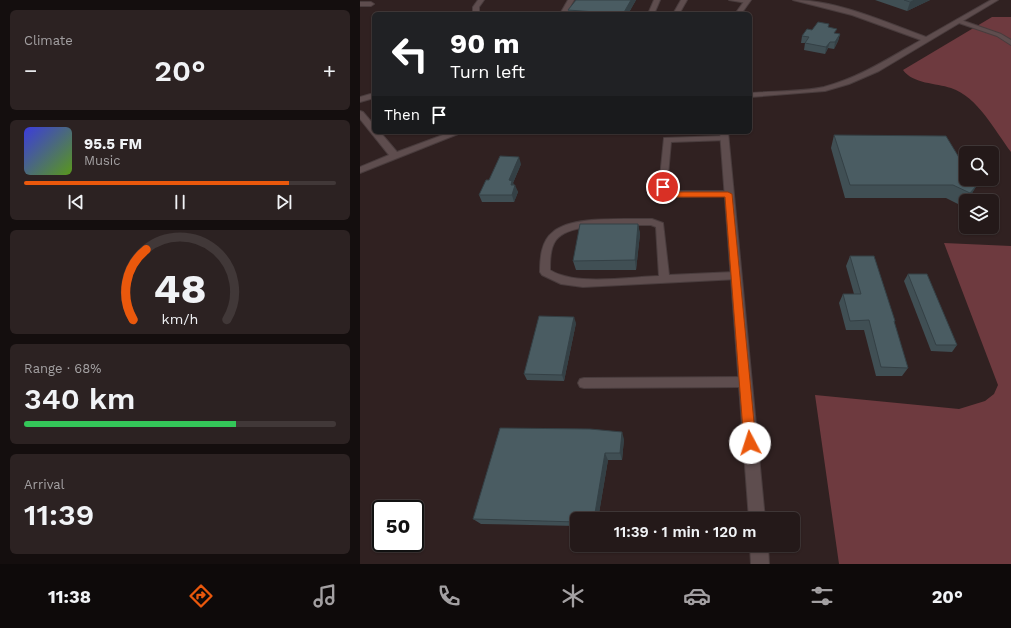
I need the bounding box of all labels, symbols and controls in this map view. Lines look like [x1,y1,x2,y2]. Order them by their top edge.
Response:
text: 90 m [450,27,520,60]
icon: left [384,28,436,80]
text: Climate [24,33,73,48]
text: 20° [154,53,206,88]
text: − [24,58,37,83]
text: + [323,58,336,83]
text: Turn left [450,61,525,82]
icon: arrive [428,104,450,126]
text: Then [384,106,420,124]
text: 95.5 FM [84,135,142,153]
map controls [959,146,999,234]
button: search [959,146,999,186]
text: Music [84,153,121,168]
pin [646,170,680,204]
icon: arrive [652,176,674,198]
icon: previous [65,191,87,213]
icon: pause [169,191,191,213]
icon: next [273,191,295,213]
button: layers [959,194,999,234]
text: 48 [154,264,206,313]
text: km/h [162,311,198,327]
text: Range · 68% [24,361,101,376]
text: 340 km [24,381,135,416]
position arrow [729,422,771,464]
text: Arrival [24,477,65,492]
text: 11:39 [24,497,94,532]
speed limit sign: 50 [372,500,424,552]
text: 11:39 · 1 min · 120 m [614,523,756,541]
icon: directions [187,582,215,610]
icon: music [311,582,339,610]
icon: phone [435,582,463,610]
icon: climate [559,582,587,610]
icon: car [683,582,711,610]
icon: filters [808,582,836,610]
text: 11:38 [48,586,91,607]
text: 20° [932,586,963,607]

